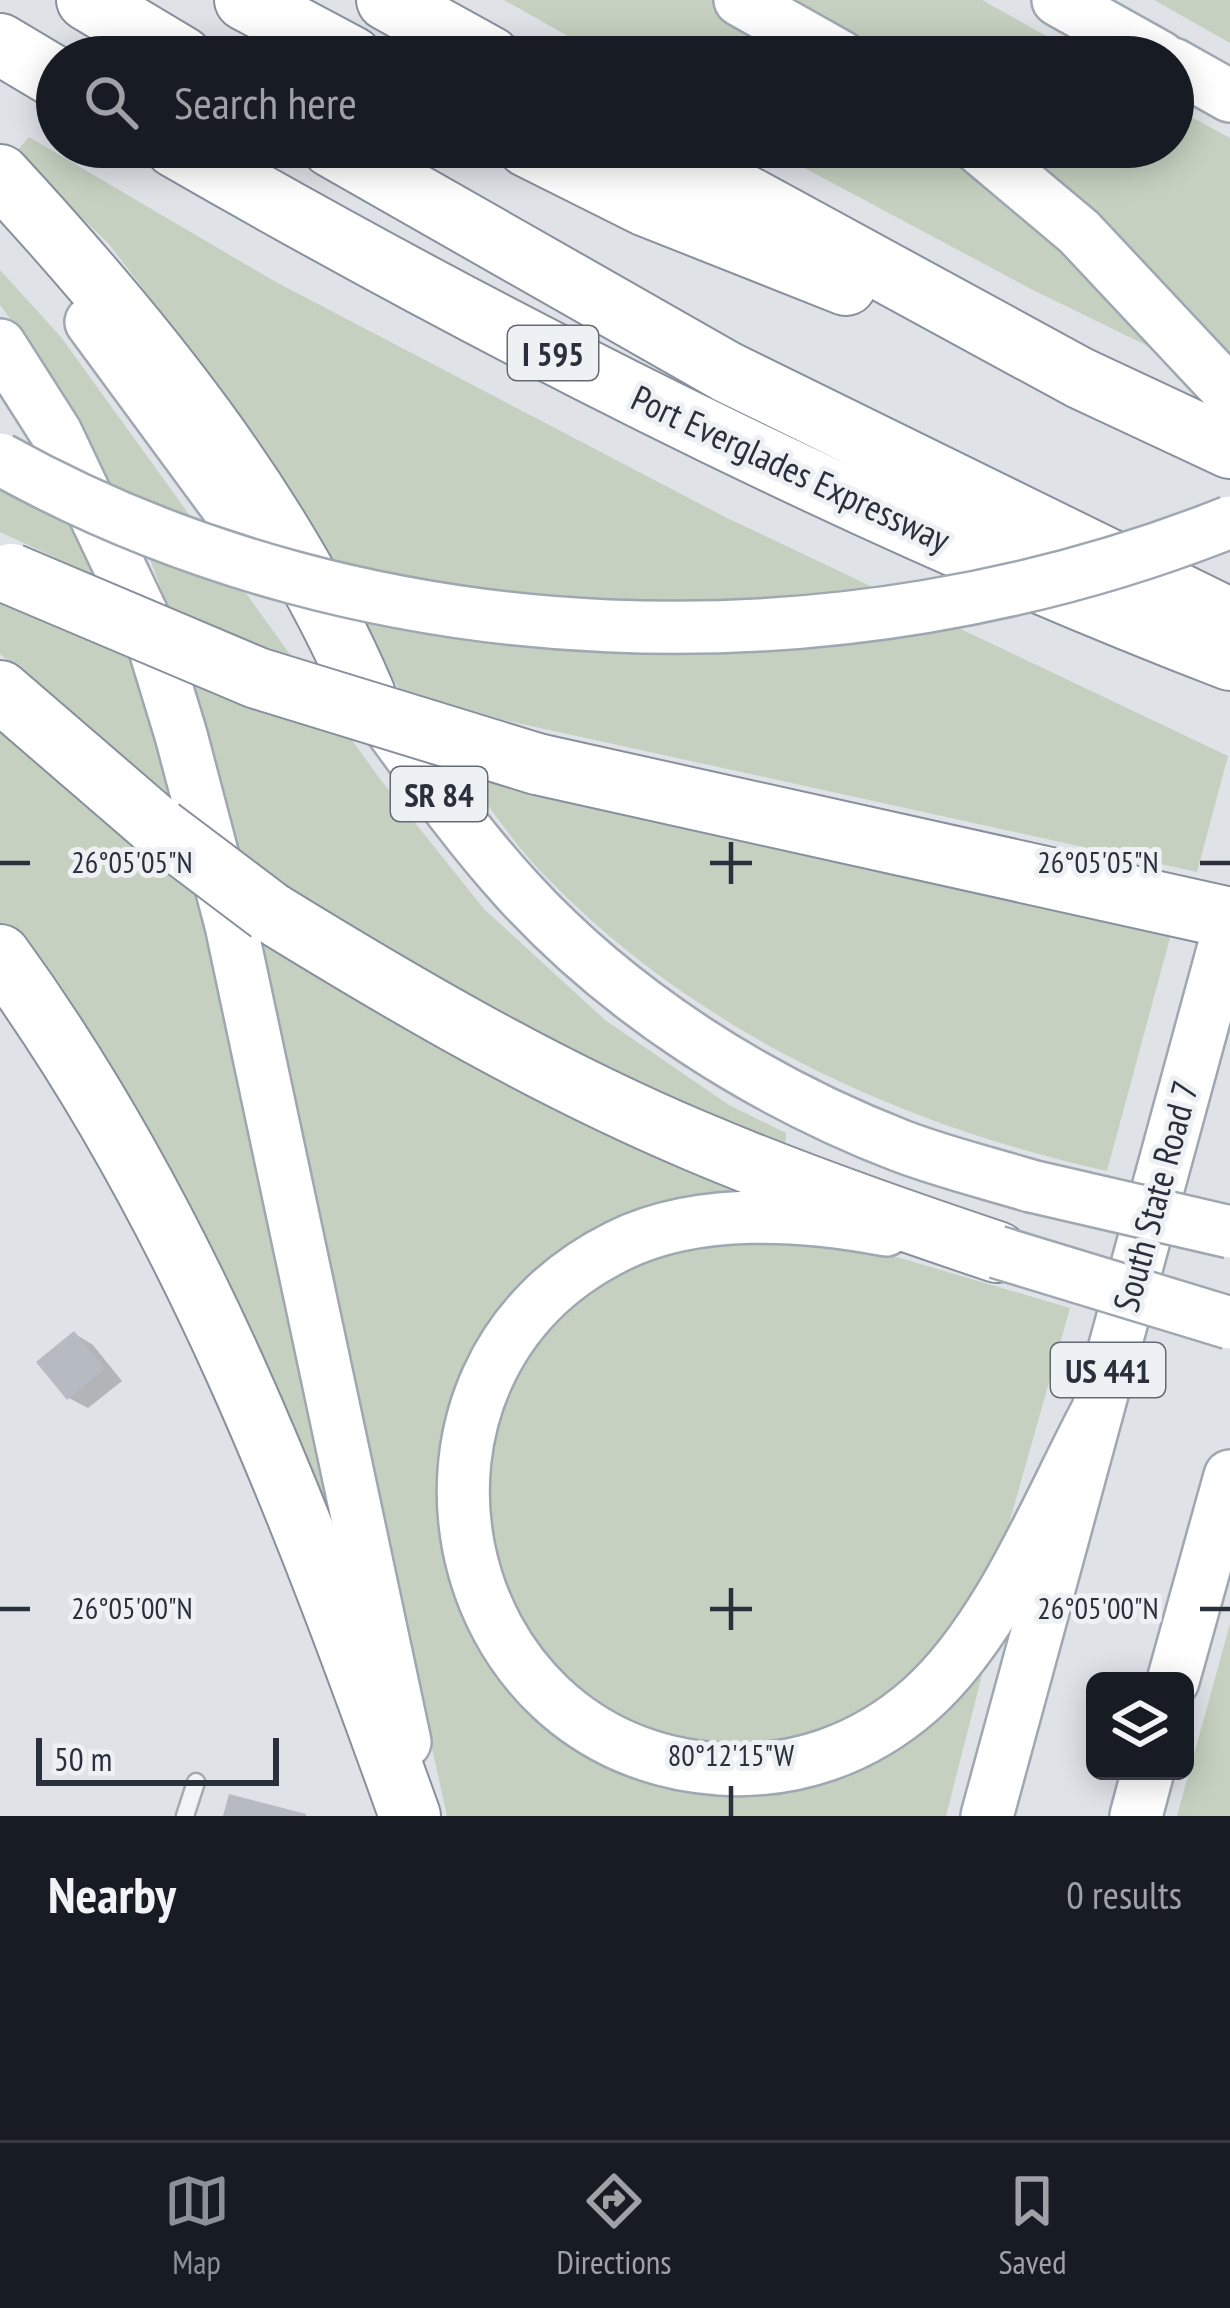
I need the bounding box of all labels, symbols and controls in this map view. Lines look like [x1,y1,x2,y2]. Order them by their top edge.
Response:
search box [36,36,1194,168]
icon: search [78,69,144,135]
text: Search here [174,73,357,131]
road number: I 595 [508,326,598,380]
street label: Port Everglades Expressway [624,374,958,563]
road number: SR 84 [391,767,487,821]
text: 26°05'05"N [71,842,193,881]
text: 26°05'05"N [1037,842,1159,881]
street label: South State Road 7 [1102,1075,1208,1317]
road number: US 441 [1051,1343,1165,1397]
text: 26°05'00"N [71,1588,193,1627]
text: 26°05'00"N [1037,1588,1159,1627]
map controls [1086,1672,1194,1780]
button: layers [1086,1672,1194,1780]
scale bar [36,1732,279,1785]
text: 80°12'15"W [668,1735,794,1774]
text: 50 m [54,1737,112,1780]
text: Nearby [48,1861,176,1927]
text: 0 results [1066,1869,1182,1920]
tab: Map [164,2168,230,2283]
tab: Directions [557,2168,671,2283]
tab: Saved [998,2168,1066,2283]

